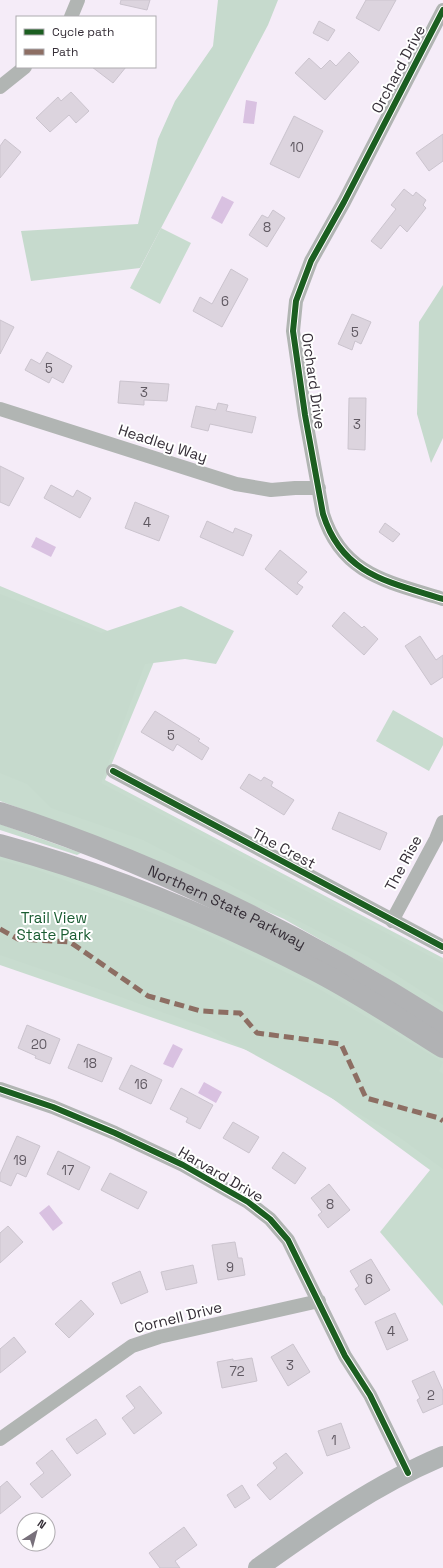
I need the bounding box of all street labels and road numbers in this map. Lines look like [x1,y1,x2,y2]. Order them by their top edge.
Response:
street label: Orchard Drive [367,22,429,116]
street label: Orchard Drive [298,332,330,430]
street label: Headley Way [116,420,210,466]
street label: The Crest [249,823,319,873]
street label: The Rise [380,832,426,894]
street label: Northern State Parkway [145,860,310,953]
street label: Harvard Drive [175,1142,267,1206]
street label: Cornell Drive [132,1297,224,1337]

